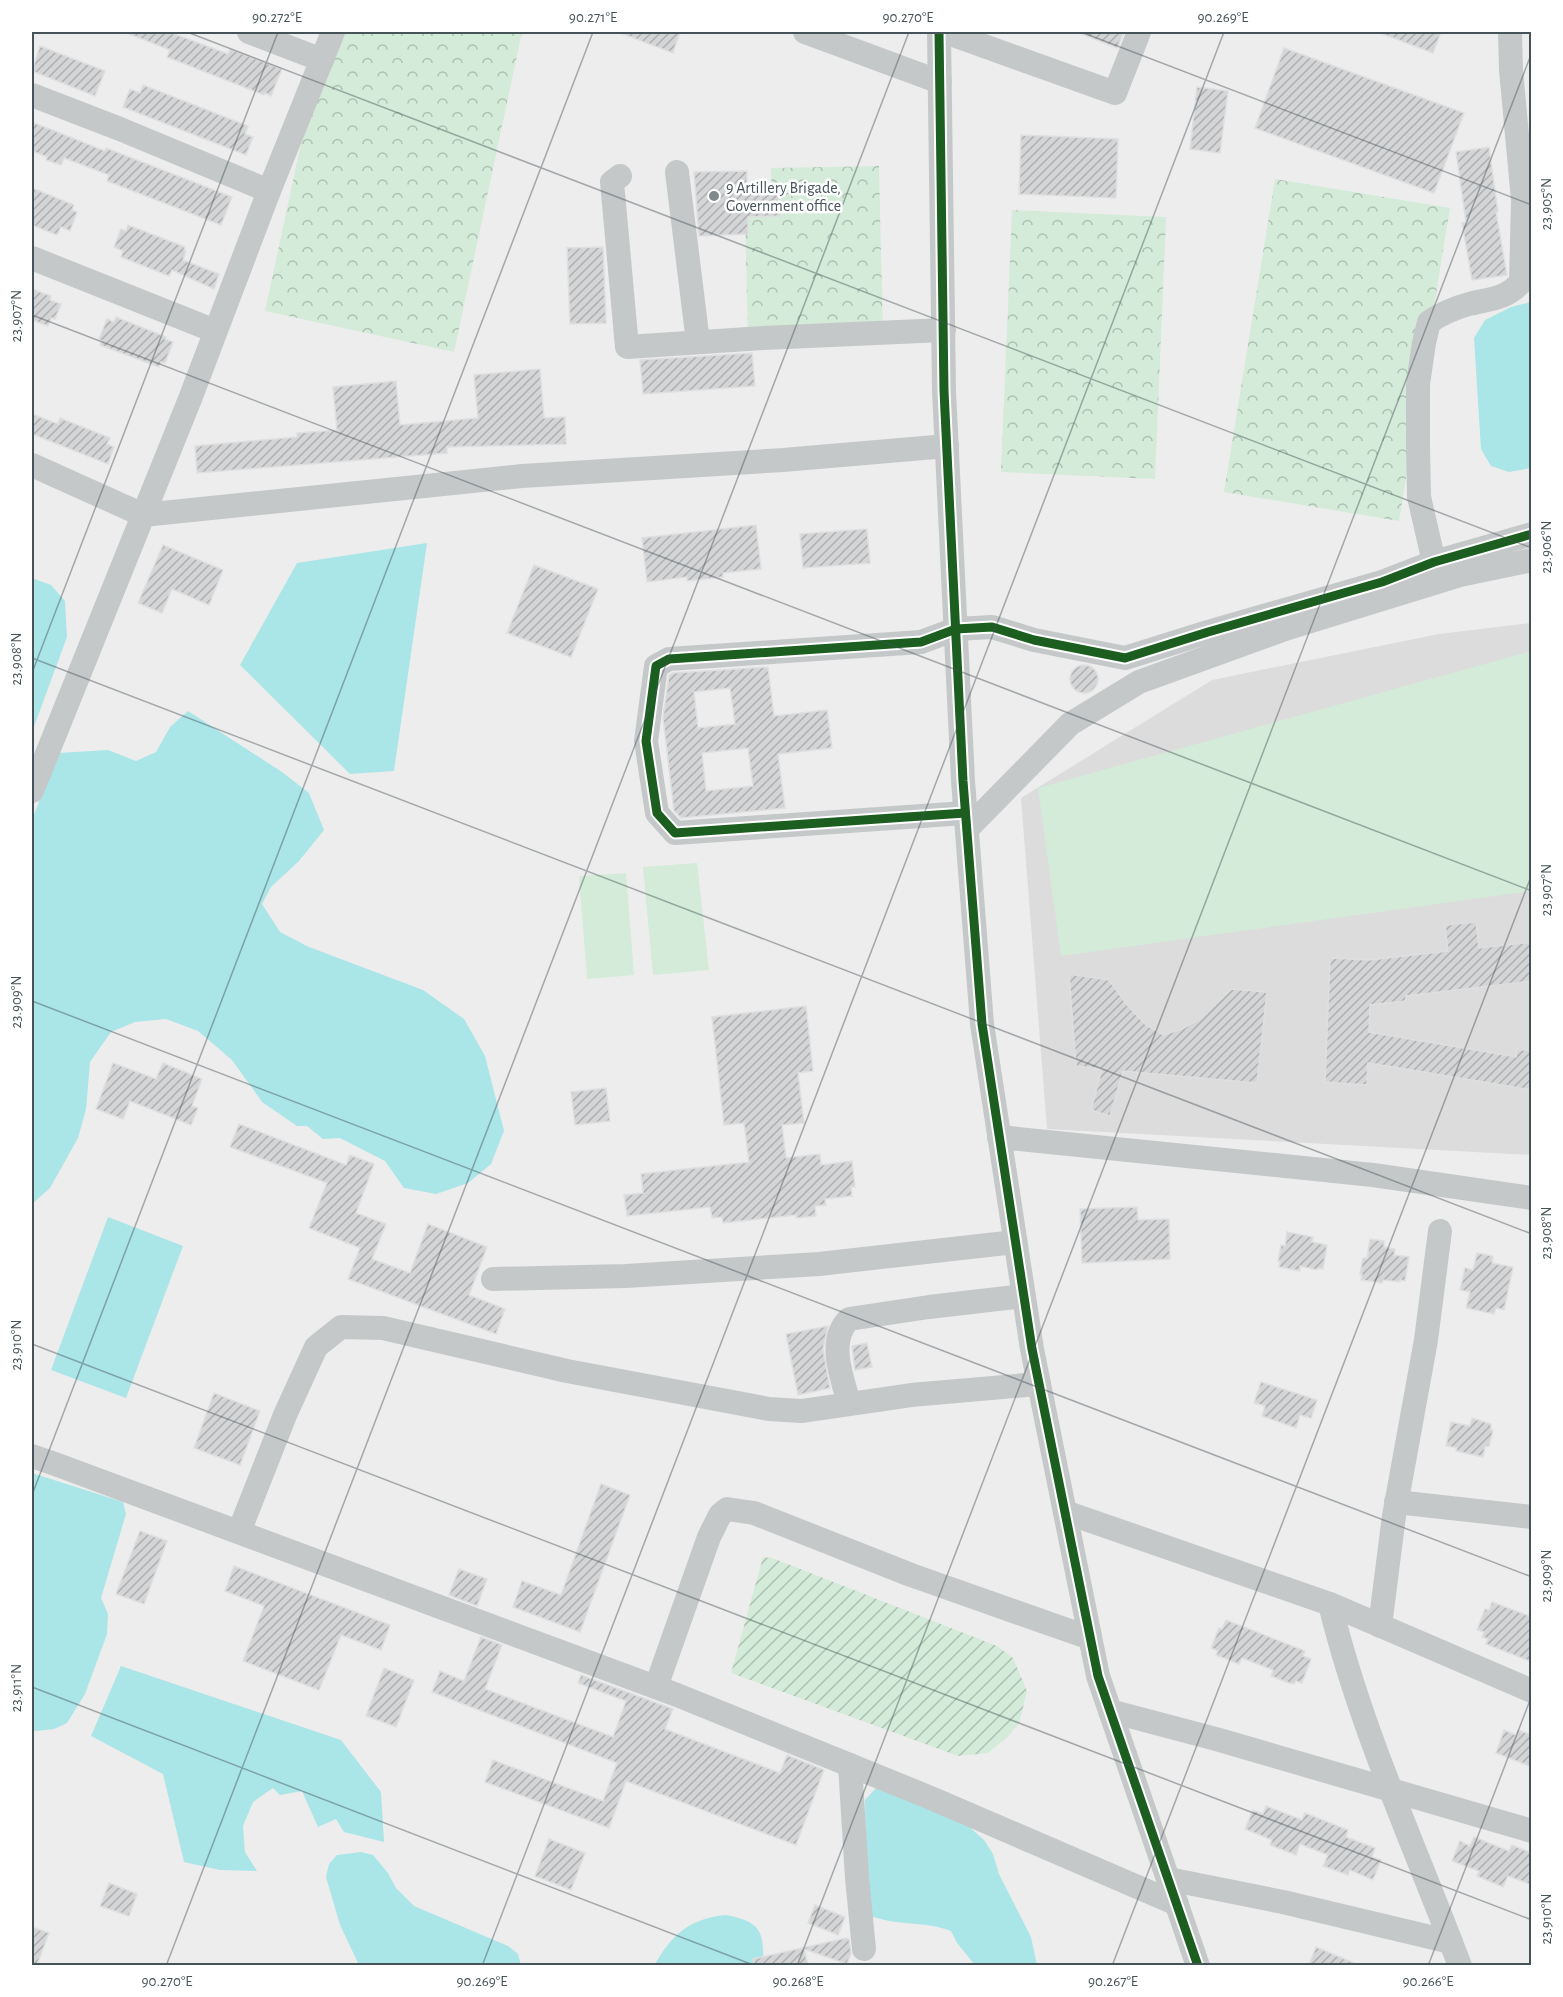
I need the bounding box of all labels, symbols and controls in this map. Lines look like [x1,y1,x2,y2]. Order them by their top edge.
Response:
text: 90.272°E [252,10,302,25]
text: 90.271°E [569,10,617,25]
text: 90.270°E [882,10,934,25]
text: 90.269°E [1198,10,1248,25]
text: 23.905°N [1539,178,1554,230]
place label: 9 Artillery Brigade, Government office [726,180,841,214]
marker: 9 Artillery Brigade, Government office [707,189,721,203]
text: 23.907°N [9,290,24,342]
text: 23.906°N [1539,520,1554,574]
text: 23.908°N [9,632,24,686]
text: 23.907°N [1539,864,1554,916]
text: 23.909°N [9,975,24,1029]
text: 23.908°N [1539,1206,1554,1260]
text: 23.910°N [9,1319,24,1371]
text: 23.909°N [1539,1549,1554,1603]
text: 23.911°N [9,1664,24,1712]
text: 23.910°N [1539,1893,1554,1945]
text: 90.270°E [141,1974,193,1989]
text: 90.269°E [457,1974,507,1989]
text: 90.268°E [772,1974,824,1989]
text: 90.267°E [1088,1974,1138,1989]
text: 90.266°E [1403,1974,1453,1989]

